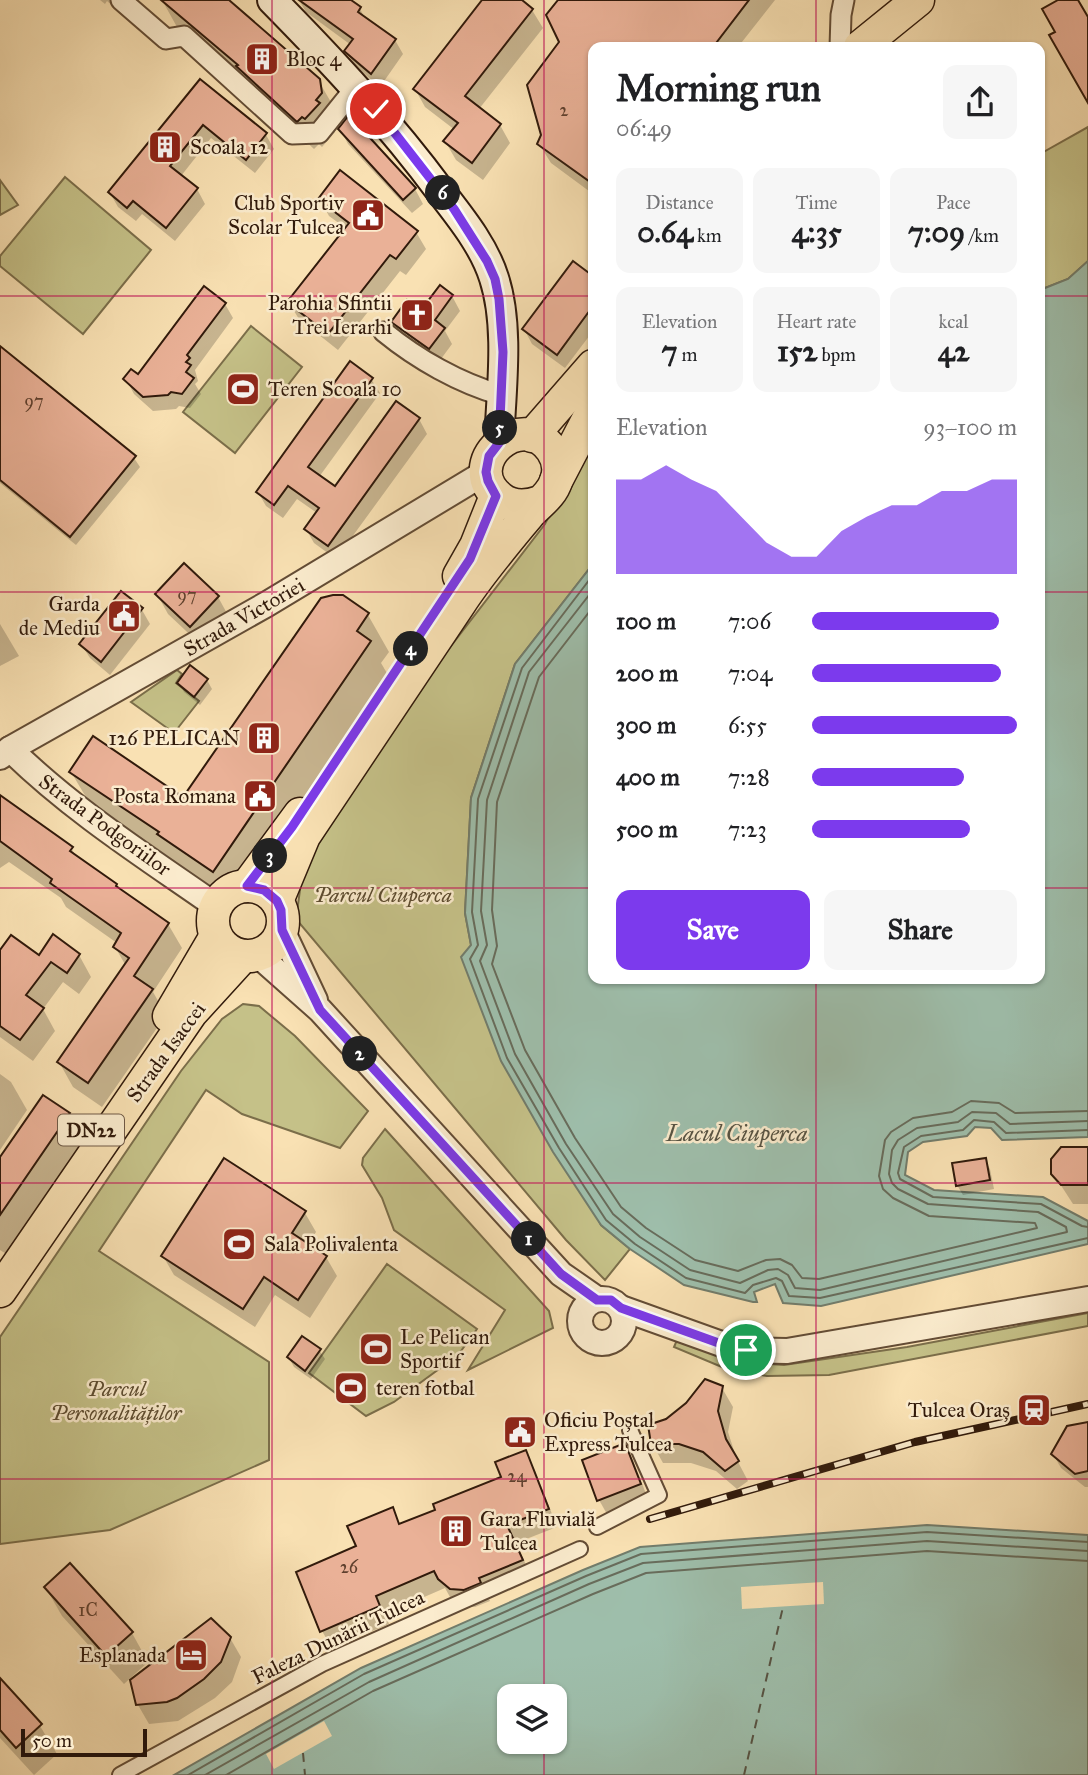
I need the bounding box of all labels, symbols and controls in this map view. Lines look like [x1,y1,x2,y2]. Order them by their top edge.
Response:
building icon: Bloc 4 [243,40,281,78]
place label: Bloc 4 [286,46,343,72]
text: Morning run [616,65,821,111]
button: share [943,65,1017,139]
pin [346,79,406,139]
icon: check [357,90,395,128]
house number: 2 [560,99,569,121]
text: 06:49 [616,114,672,142]
building icon: Scoala 12 [146,128,184,166]
place label: Scoala 12 [190,134,269,160]
pin: 6 [426,176,460,210]
text: 6 [438,181,447,204]
place label: Club Sportiv Scolar Tulcea [228,190,345,240]
text: Distance [645,191,714,214]
text: Time [795,191,838,214]
text: Pace [936,191,971,214]
public building icon: Club Sportiv Scolar Tulcea [349,196,387,234]
text: 0.64 [637,214,693,250]
text: 4:35 [791,214,842,250]
text: 7:09 [908,214,965,250]
text: km [693,224,722,247]
text: /km [965,224,999,247]
place label: Parohia Sfintii Trei Ierarhi [268,290,392,340]
church icon: Parohia Sfintii Trei Ierarhi [398,296,436,334]
text: Elevation [642,310,717,333]
text: Heart rate [777,310,856,333]
text: kcal [939,310,968,333]
text: 7 [661,333,677,369]
text: 152 [777,333,817,369]
text: 42 [938,333,969,369]
text: m [677,343,698,366]
text: bpm [817,343,856,366]
sports icon: Teren Scoala 10 [224,370,262,408]
place label: Teren Scoala 10 [268,376,402,402]
house number: 97 [24,390,44,412]
pin: 5 [482,410,518,446]
text: Elevation [616,413,707,441]
text: 93–100 m [923,413,1017,441]
text: 5 [495,416,504,439]
street label: Strada Victoriei [179,572,309,662]
house number: 97 [177,584,197,606]
place label: Garda de Mediu [19,591,100,641]
public building icon: Garda de Mediu [105,597,143,635]
text: 100 m [616,607,676,635]
text: 7:06 [728,607,771,635]
pin: 4 [394,632,428,666]
text: 4 [405,637,416,660]
text: 200 m [616,659,678,687]
text: 7:04 [728,659,772,687]
text: 300 m [616,711,676,739]
text: 6:55 [728,711,767,739]
building icon: 126 PELICAN [245,719,283,757]
place label: 126 PELICAN [108,725,240,751]
text: 400 m [616,763,680,791]
text: 7:28 [728,763,770,791]
street label: Strada Podgoriilor [34,768,176,882]
public building icon: Posta Romana [241,777,279,815]
place label: Posta Romana [113,783,236,809]
text: 500 m [616,815,678,843]
text: 7:23 [728,815,767,843]
pin: 3 [252,838,288,874]
text: 3 [266,844,273,867]
park label: Parcul Ciuperca [314,882,452,908]
button: Save [616,890,810,970]
button: Share [824,890,1017,970]
street label: Strada Isaccei [121,997,211,1107]
pin: 2 [342,1036,378,1072]
text: 2 [355,1042,364,1065]
road number: DN22 [58,1114,124,1146]
water label: Lacul Ciuperca [665,1119,808,1148]
pin: 1 [512,1222,546,1256]
sports icon: Sala Polivalenta [220,1225,258,1263]
text: 1 [525,1227,532,1250]
place label: Sala Polivalenta [264,1231,398,1257]
pin [716,1320,776,1380]
place label: Le Pelican Sportif [400,1324,490,1374]
sports icon: Le Pelican Sportif [357,1330,395,1368]
icon: arrive [727,1331,765,1369]
sports icon: teren fotbal [332,1369,370,1407]
place label: teren fotbal [376,1375,475,1401]
park label: Parcul Personalităților [51,1376,183,1426]
station icon: Tulcea Oraș [1015,1391,1053,1429]
place label: Tulcea Oraș [908,1397,1010,1423]
place label: Oficiu Poștal Express Tulcea [544,1407,673,1457]
public building icon: Oficiu Poștal Express Tulcea [501,1413,539,1451]
house number: 24 [508,1465,527,1487]
place label: Gara Fluvială Tulcea [480,1506,595,1556]
building icon: Gara Fluvială Tulcea [437,1512,475,1550]
house number: 26 [340,1556,359,1578]
street label: Faleza Dunării Tulcea [247,1584,429,1690]
house number: 1C [78,1599,98,1621]
hotel icon: Esplanada [172,1636,210,1674]
place label: Esplanada [79,1642,166,1668]
map controls [497,1684,567,1754]
button: layers [497,1684,567,1754]
scale bar [21,1726,147,1758]
text: 50 m [32,1729,72,1752]

